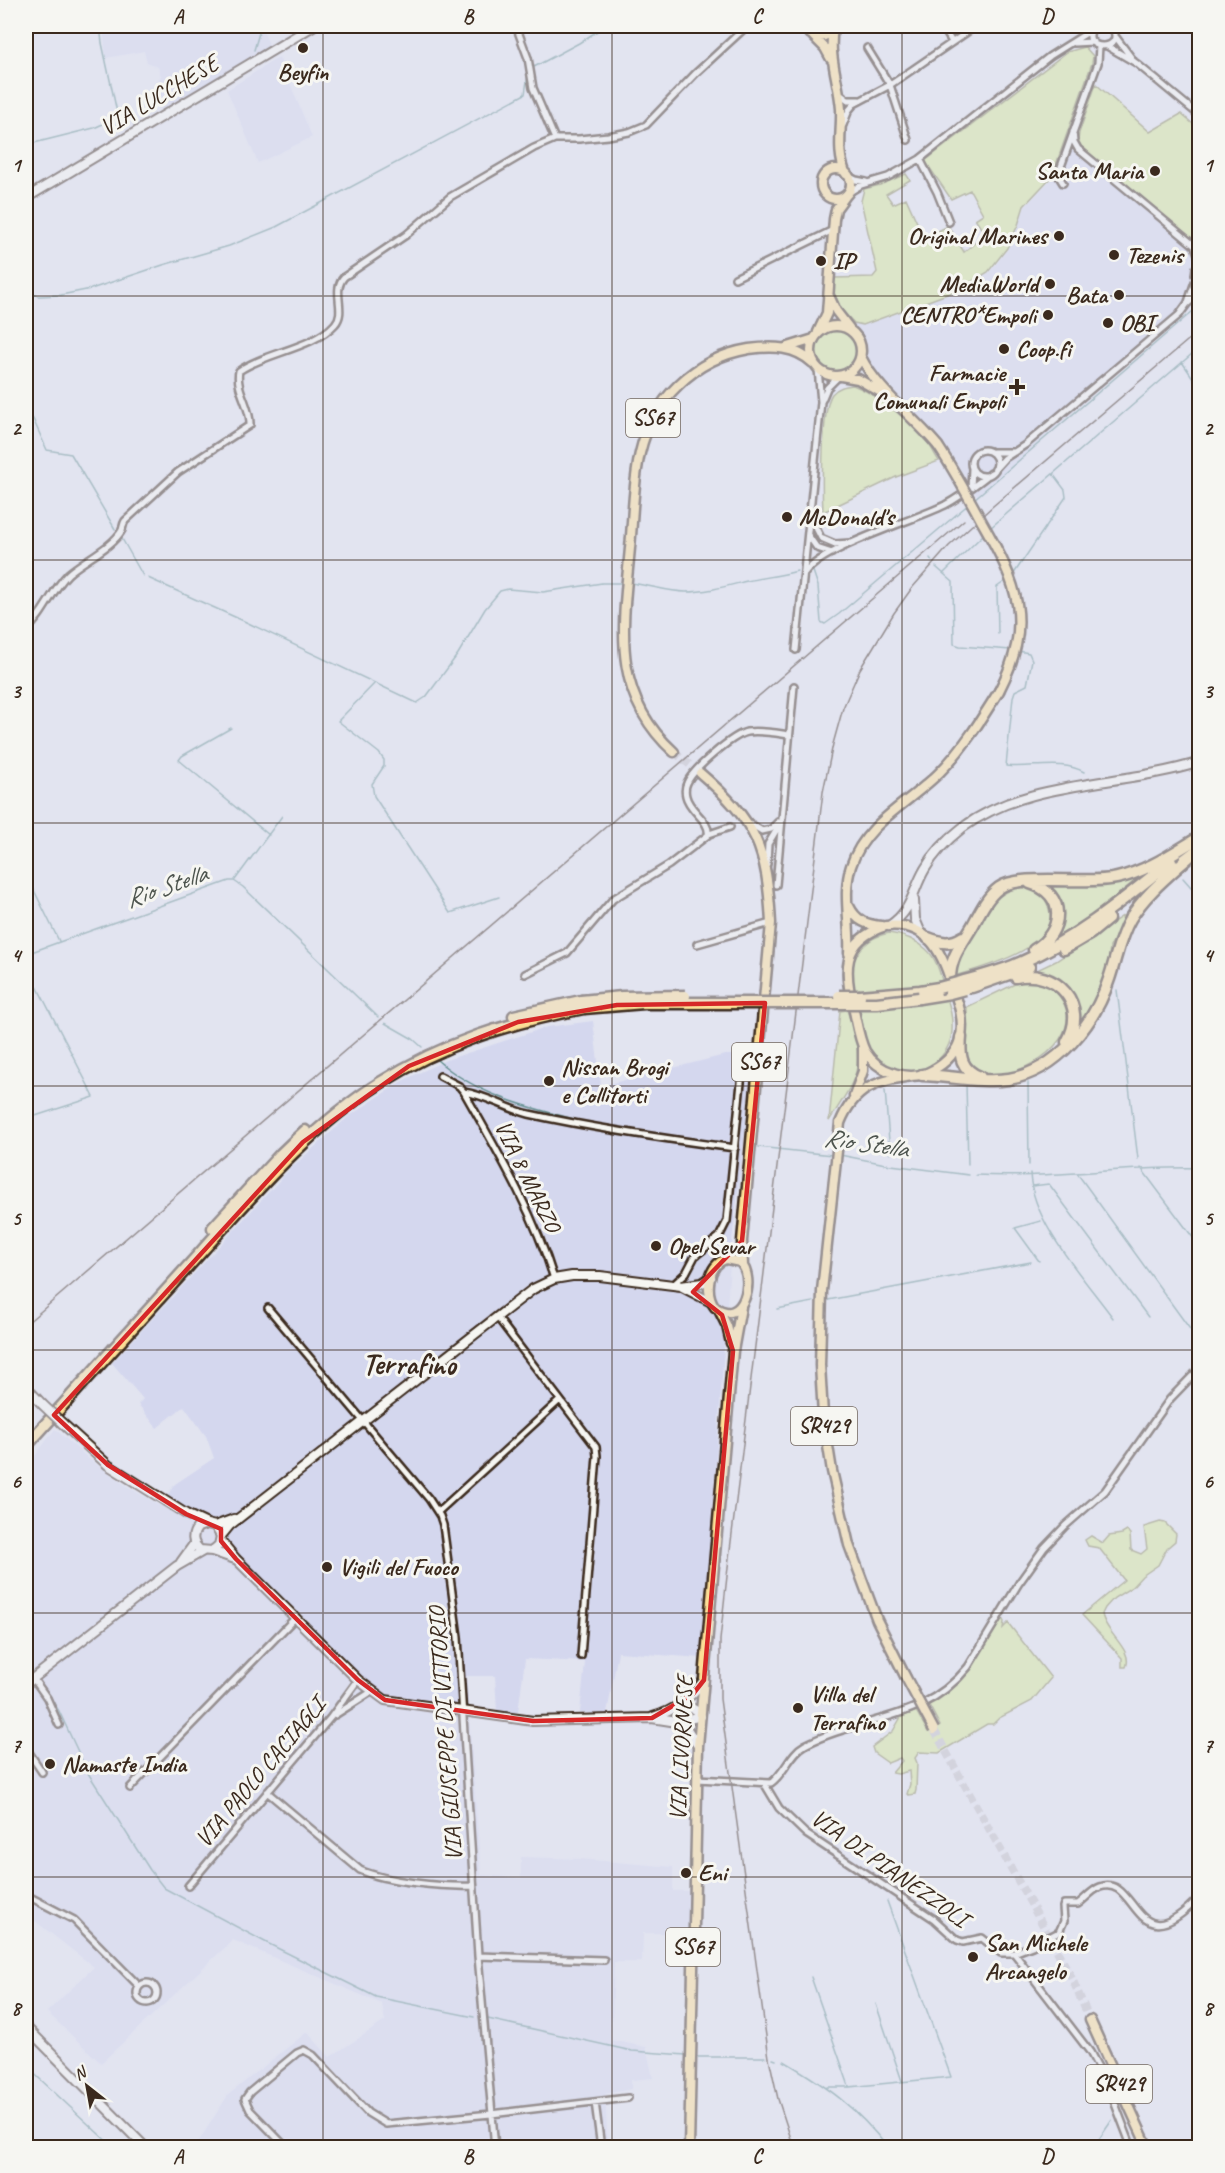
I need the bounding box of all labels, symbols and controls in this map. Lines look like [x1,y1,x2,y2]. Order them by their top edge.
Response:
text: A [173,4,185,29]
text: B [463,4,475,29]
text: C [752,4,764,29]
text: D [1041,4,1055,29]
marker: Beyfin [296,41,310,55]
street label: VIA LUCCHESE [94,46,226,142]
place label: Beyfin [278,57,329,87]
text: 1 [12,153,23,178]
text: 1 [1204,153,1215,178]
place label: Santa Maria [1035,156,1145,186]
marker: Santa Maria [1148,164,1162,178]
place label: Original Marines [908,221,1050,251]
marker: Original Marines [1052,229,1066,243]
place label: Tezenis [1126,240,1185,270]
place label: IP [833,246,858,276]
marker: Tezenis [1107,248,1121,262]
marker: IP [814,254,828,268]
place label: MediaWorld [940,269,1042,299]
marker: MediaWorld [1043,277,1057,291]
place label: Bata [1066,280,1109,310]
marker: Bata [1112,288,1126,302]
place label: CENTRO*Empoli [901,300,1039,330]
marker: CENTRO*Empoli [1041,308,1055,322]
place label: OBI [1120,308,1159,338]
marker: OBI [1101,316,1115,330]
place label: Coop.fi [1016,334,1074,364]
marker: Coop.fi [997,342,1011,356]
place label: Farmacie Comunali Empoli [873,358,1008,416]
marker: Farmacie Comunali Empoli [1010,380,1024,394]
road number: SS67 [626,399,680,437]
text: 2 [12,416,23,441]
text: 2 [1204,416,1215,441]
place label: McDonald's [799,502,897,532]
marker: McDonald's [780,510,794,524]
text: 3 [12,679,23,704]
text: 3 [1204,679,1215,704]
water label: Rio Stella [121,856,214,915]
text: 4 [12,943,24,968]
text: 4 [1204,943,1216,968]
road number: SS67 [732,1043,786,1081]
place label: Nissan Brogi e Collitorti [561,1052,671,1110]
marker: Nissan Brogi e Collitorti [542,1074,556,1088]
street label: VIA 8 MARZO [488,1115,569,1239]
water label: Rio Stella [822,1121,913,1166]
text: 5 [12,1206,23,1231]
text: 5 [1204,1206,1215,1231]
place label: Opel Sevar [668,1231,756,1261]
marker: Opel Sevar [649,1239,663,1253]
district label: Terrafino [362,1345,458,1383]
road number: SR429 [791,1407,857,1445]
text: 6 [11,1469,22,1494]
text: 6 [1203,1469,1214,1494]
place label: Vigili del Fuoco [339,1552,460,1582]
marker: Vigili del Fuoco [320,1560,334,1574]
street label: VIA GIUSEPPE DI VITTORIO [421,1604,469,1862]
street label: VIA LIVORNESE [662,1672,700,1821]
place label: Villa del Terrafino [810,1679,887,1737]
street label: VIA PAOLO CACIAGLI [188,1687,334,1853]
marker: Villa del Terrafino [791,1701,805,1715]
text: 7 [12,1733,23,1758]
text: 7 [1204,1733,1215,1758]
place label: Namaste India [62,1749,188,1779]
marker: Namaste India [43,1757,57,1771]
street label: VIA DI PIANEZZOLI [805,1803,979,1937]
place label: Eni [698,1858,730,1888]
marker: Eni [679,1866,693,1880]
road number: SS67 [666,1928,720,1966]
place label: San Michele Arcangelo [985,1928,1088,1986]
marker: San Michele Arcangelo [966,1950,980,1964]
text: 8 [12,1996,24,2021]
text: 8 [1204,1996,1216,2021]
north arrow [57,2056,117,2116]
text: N [70,2061,92,2085]
road number: SR429 [1086,2065,1152,2103]
text: A [173,2144,185,2169]
text: B [463,2144,475,2169]
text: C [752,2144,764,2169]
text: D [1041,2144,1055,2169]

